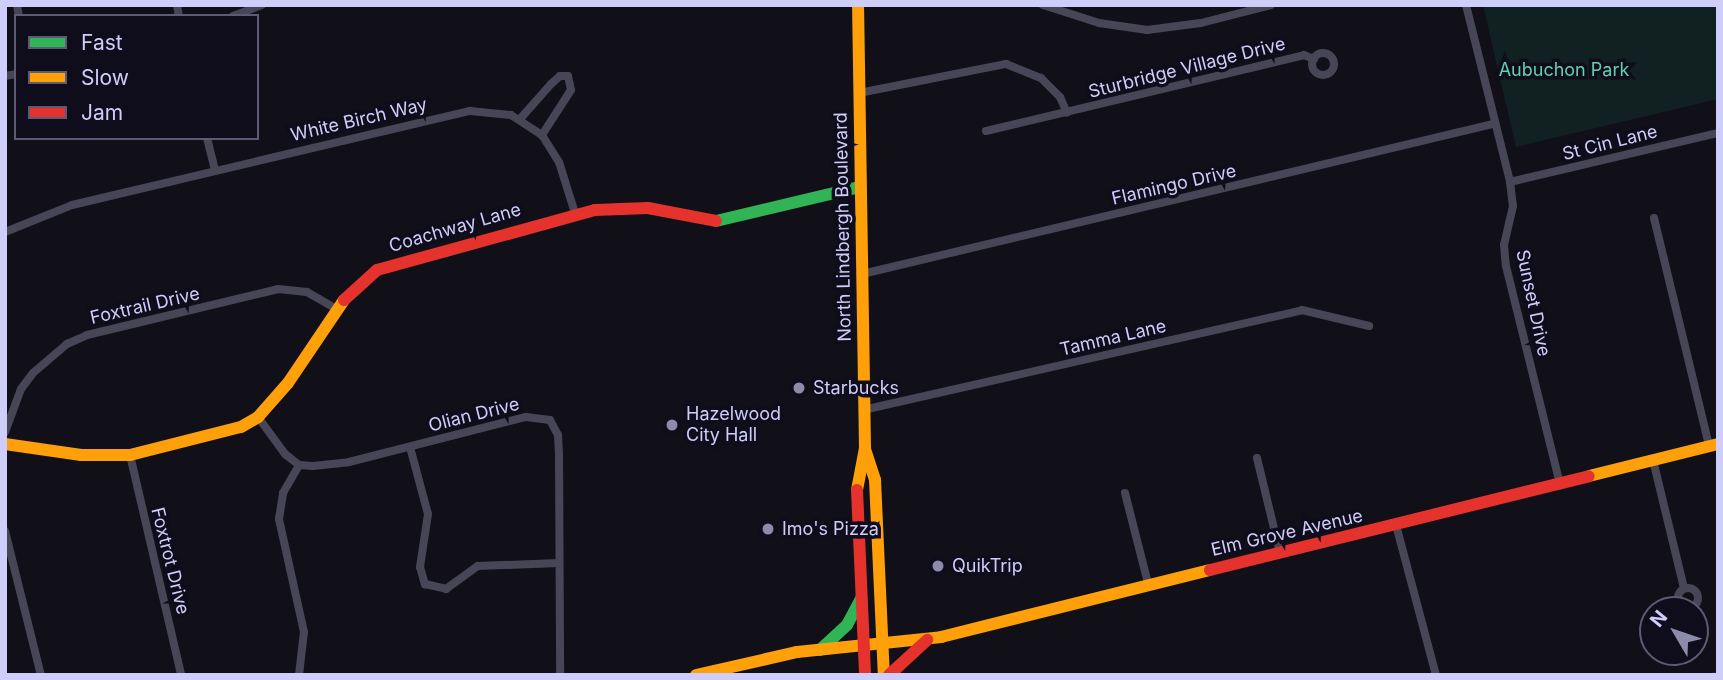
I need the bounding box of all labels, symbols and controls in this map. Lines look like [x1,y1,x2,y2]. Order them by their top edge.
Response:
legend [14,14,259,140]
text: Fast [81,30,123,55]
street label: Sturbridge Village Drive [1086,33,1288,103]
park label: Aubuchon Park [1499,59,1629,81]
text: Slow [81,65,129,90]
street label: White Birch Way [289,94,429,146]
text: Jam [81,100,123,125]
street label: North Lindbergh Boulevard [830,112,856,342]
street label: St Cin Lane [1560,121,1660,165]
street label: Flamingo Drive [1109,160,1239,210]
street label: Coachway Lane [387,199,523,257]
street label: Sunset Drive [1511,248,1555,358]
street label: Foxtrail Drive [88,283,202,329]
street label: Tamma Lane [1058,315,1168,361]
place label: Starbucks [813,377,899,399]
marker: Starbucks [791,380,807,396]
street label: Olian Drive [426,393,522,437]
place label: Hazelwood City Hall [686,404,781,446]
marker: Hazelwood City Hall [664,417,680,433]
street label: Foxtrot Drive [146,505,194,617]
street label: Elm Grove Avenue [1209,505,1365,561]
place label: Imo's Pizza [782,518,879,540]
marker: Imo's Pizza [760,521,776,537]
place label: QuikTrip [952,555,1023,577]
marker: QuikTrip [930,558,946,574]
north arrow [1639,596,1709,666]
text: N [1645,606,1672,632]

